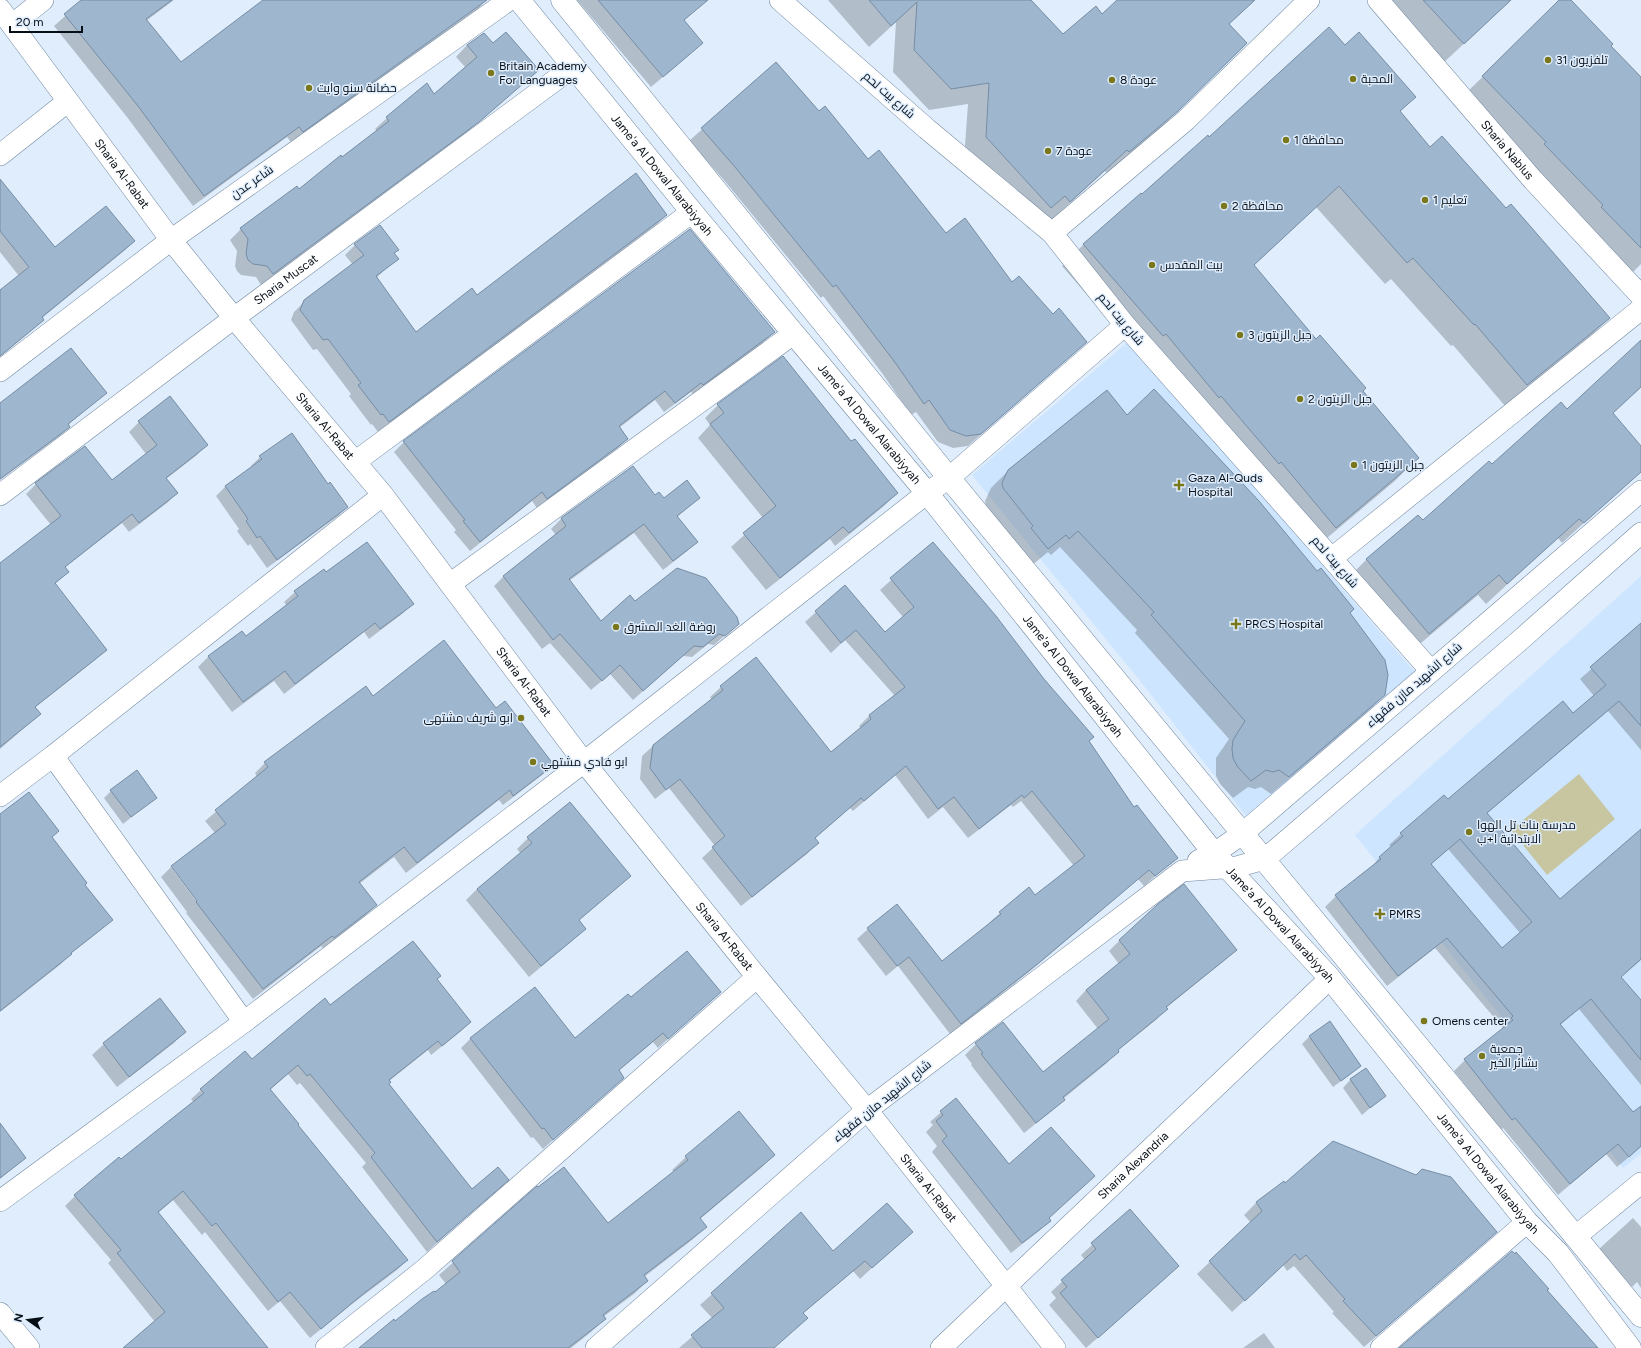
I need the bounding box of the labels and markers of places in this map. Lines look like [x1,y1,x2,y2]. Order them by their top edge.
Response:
place label: تلفزيون 31 [1556,53,1608,67]
marker: تلفزيون 31 [1543,55,1553,65]
place label: Britain Academy For Languages [499,59,588,87]
marker: Britain Academy For Languages [486,68,496,78]
place label: المحبة [1361,72,1393,86]
place label: عودة 8 [1120,73,1157,87]
marker: المحبة [1348,74,1358,84]
marker: عودة 8 [1107,75,1117,85]
place label: حضانة سنو وايت [317,81,397,95]
marker: حضانة سنو وايت [304,83,314,93]
place label: محافظة 1 [1294,133,1344,147]
marker: محافظة 1 [1281,135,1291,145]
place label: عودة 7 [1056,144,1092,158]
marker: عودة 7 [1043,146,1053,156]
place label: تعليم 1 [1433,193,1468,208]
marker: تعليم 1 [1420,195,1430,205]
place label: محافظة 2 [1232,199,1283,213]
marker: محافظة 2 [1219,201,1229,211]
place label: بيت المقدس [1160,258,1223,272]
marker: بيت المقدس [1147,260,1157,270]
place label: جبل الزيتون 3 [1248,328,1312,342]
marker: جبل الزيتون 3 [1235,330,1245,340]
place label: جبل الزيتون 2 [1308,392,1372,406]
marker: جبل الزيتون 2 [1295,394,1305,404]
place label: جبل الزيتون 1 [1362,458,1424,472]
marker: جبل الزيتون 1 [1349,460,1359,470]
place label: Gaza Al-Quds Hospital [1188,471,1263,499]
marker: Gaza Al-Quds Hospital [1173,479,1185,491]
place label: PRCS Hospital [1245,617,1323,631]
marker: PRCS Hospital [1230,618,1242,630]
place label: روضة الغد المشرق [624,620,716,634]
marker: روضة الغد المشرق [611,622,621,632]
place label: ابو شريف مشتهى [423,711,513,725]
marker: ابو شريف مشتهى [516,713,526,723]
place label: ابو فادي مشتهي [541,755,628,772]
marker: ابو فادي مشتهي [528,757,538,767]
place label: مدرسة بنات تل الهوا الابتدائية ا+ب [1477,818,1576,846]
marker: مدرسة بنات تل الهوا الابتدائية ا+ب [1464,827,1474,837]
place label: PMRS [1389,907,1421,921]
marker: PMRS [1374,908,1386,920]
place label: Omens center [1432,1014,1508,1028]
marker: Omens center [1419,1016,1429,1026]
place label: جمعية بشائر الخير [1489,1042,1538,1070]
marker: جمعية بشائر الخير [1477,1051,1487,1061]

